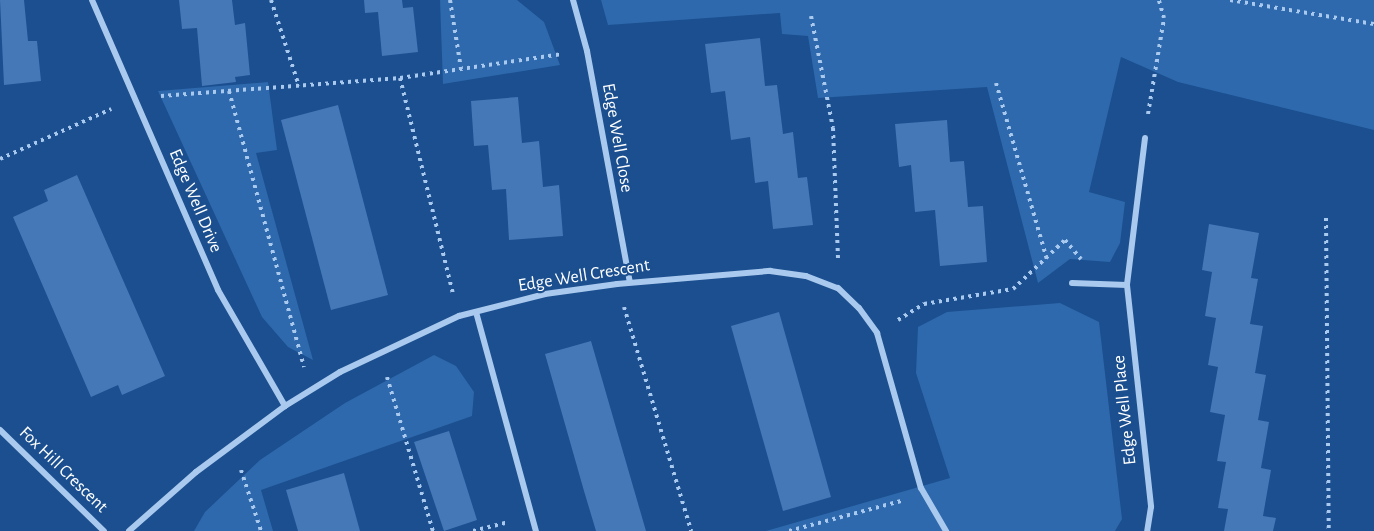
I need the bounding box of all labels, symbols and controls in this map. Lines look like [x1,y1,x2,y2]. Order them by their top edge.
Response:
street label: Edge Well Close [597,82,637,194]
street label: Edge Well Drive [163,146,227,256]
street label: Edge Well Crescent [517,255,651,297]
street label: Edge Well Place [1108,354,1142,466]
street label: Fox Hill Crescent [14,422,112,518]

